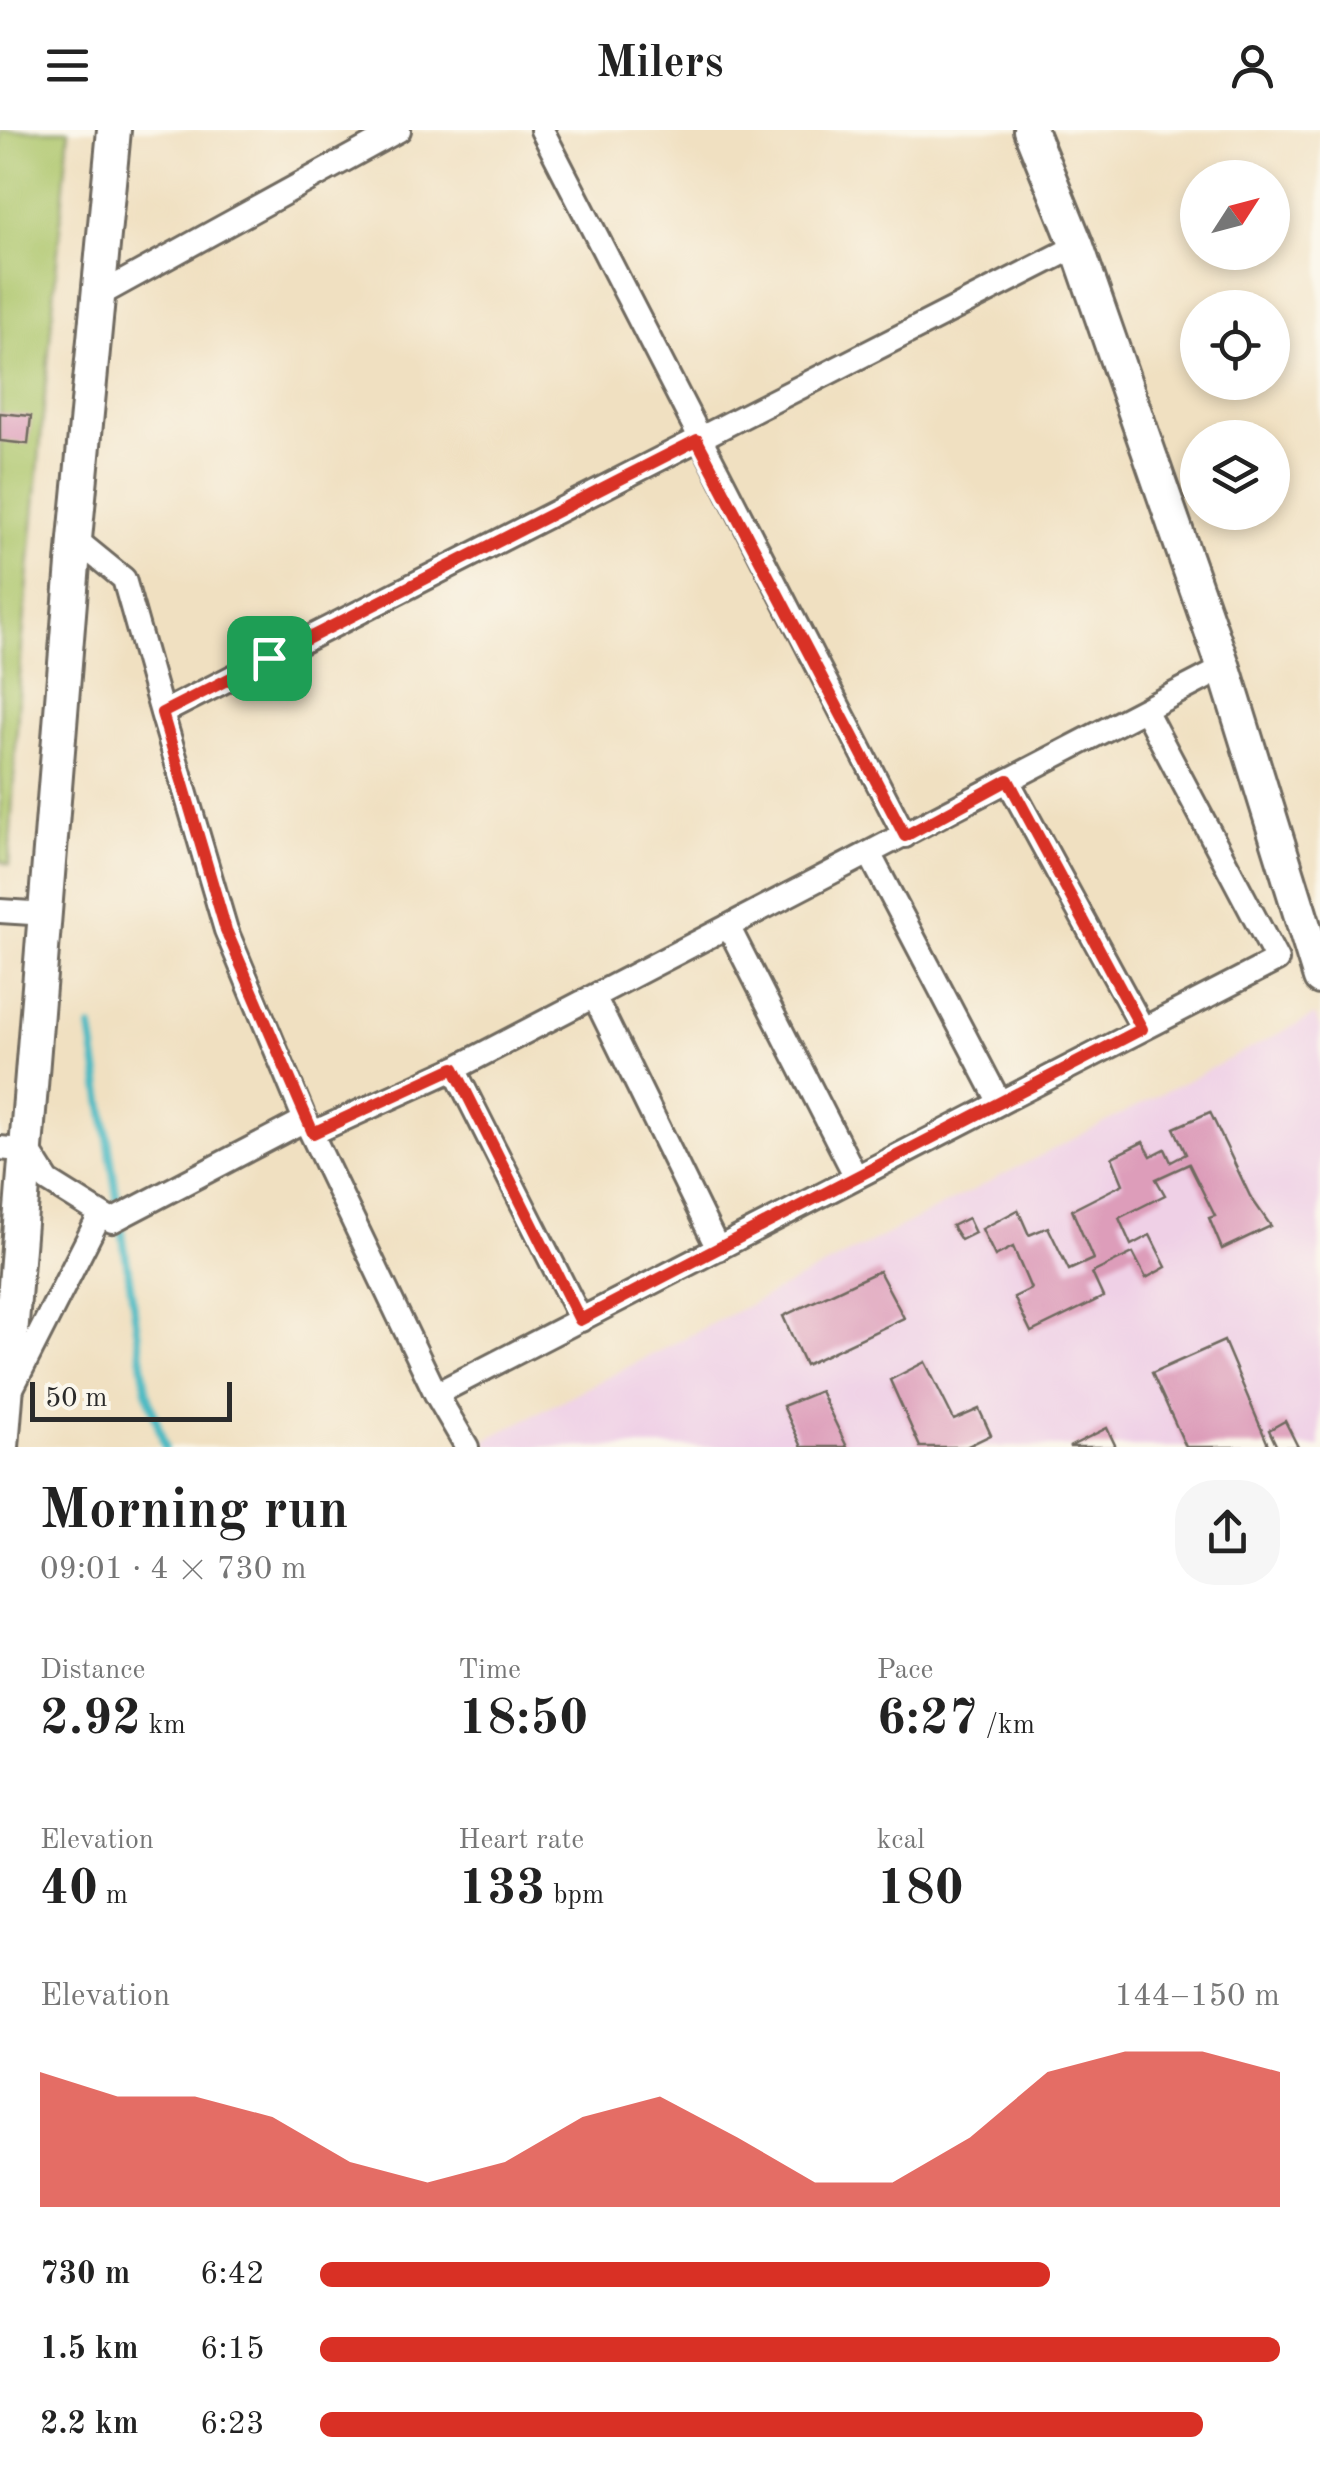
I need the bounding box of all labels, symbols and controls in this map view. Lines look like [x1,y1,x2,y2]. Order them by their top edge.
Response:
icon: menu [40,38,95,93]
icon: person [1225,38,1280,93]
text: Milers [596,42,724,87]
north arrow [1180,160,1290,270]
map controls [1180,160,1290,530]
button: locate [1180,290,1290,400]
button: layers [1180,420,1290,530]
pin [227,616,312,701]
icon: arrive [242,631,297,686]
scale bar [30,1377,232,1422]
text: 50 m [45,1385,108,1413]
button: share [1175,1480,1280,1585]
text: Morning run [40,1485,349,1540]
text: 09:01 · 4 × 730 m [40,1554,307,1586]
text: Distance [40,1657,145,1685]
text: Time [458,1657,521,1685]
text: Pace [877,1657,933,1685]
text: 2.92 [40,1695,141,1745]
text: 18:50 [458,1695,588,1745]
text: 6:27 [877,1695,978,1745]
text: km [141,1712,186,1740]
text: /km [978,1712,1035,1740]
text: Elevation [40,1827,154,1855]
text: Heart rate [458,1827,584,1855]
text: kcal [877,1827,925,1855]
text: 40 [40,1865,98,1915]
text: 133 [458,1865,545,1915]
text: 180 [877,1865,964,1915]
text: m [98,1882,128,1910]
text: bpm [545,1882,604,1910]
text: Elevation [40,1981,170,2013]
text: 144–150 m [1114,1981,1280,2013]
text: 730 m [40,2259,130,2291]
text: 6:42 [200,2259,265,2291]
text: 1.5 km [40,2334,139,2366]
text: 6:15 [200,2334,265,2366]
text: 2.2 km [40,2409,139,2441]
text: 6:23 [200,2409,265,2441]

